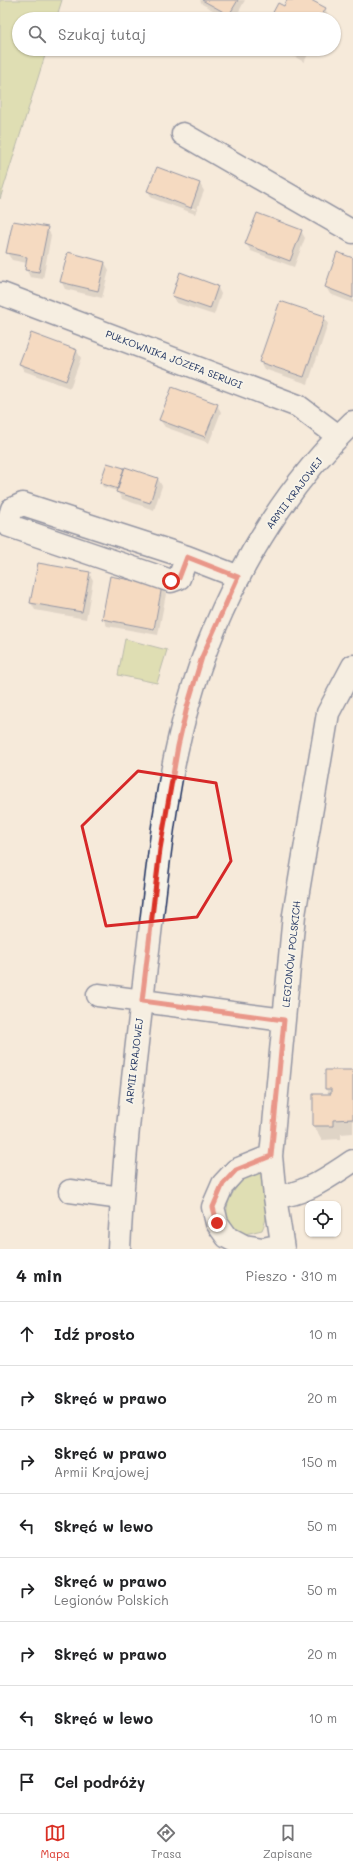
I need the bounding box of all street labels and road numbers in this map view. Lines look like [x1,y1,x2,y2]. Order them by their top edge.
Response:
street label: PUŁKOWNIKA JÓZEFA SERUGI [104,326,245,392]
street label: ARMII KRAJOWEJ [263,454,326,532]
street label: LEGIONÓW POLSKICH [278,900,304,1008]
street label: ARMII KRAJOWEJ [122,1017,146,1105]

